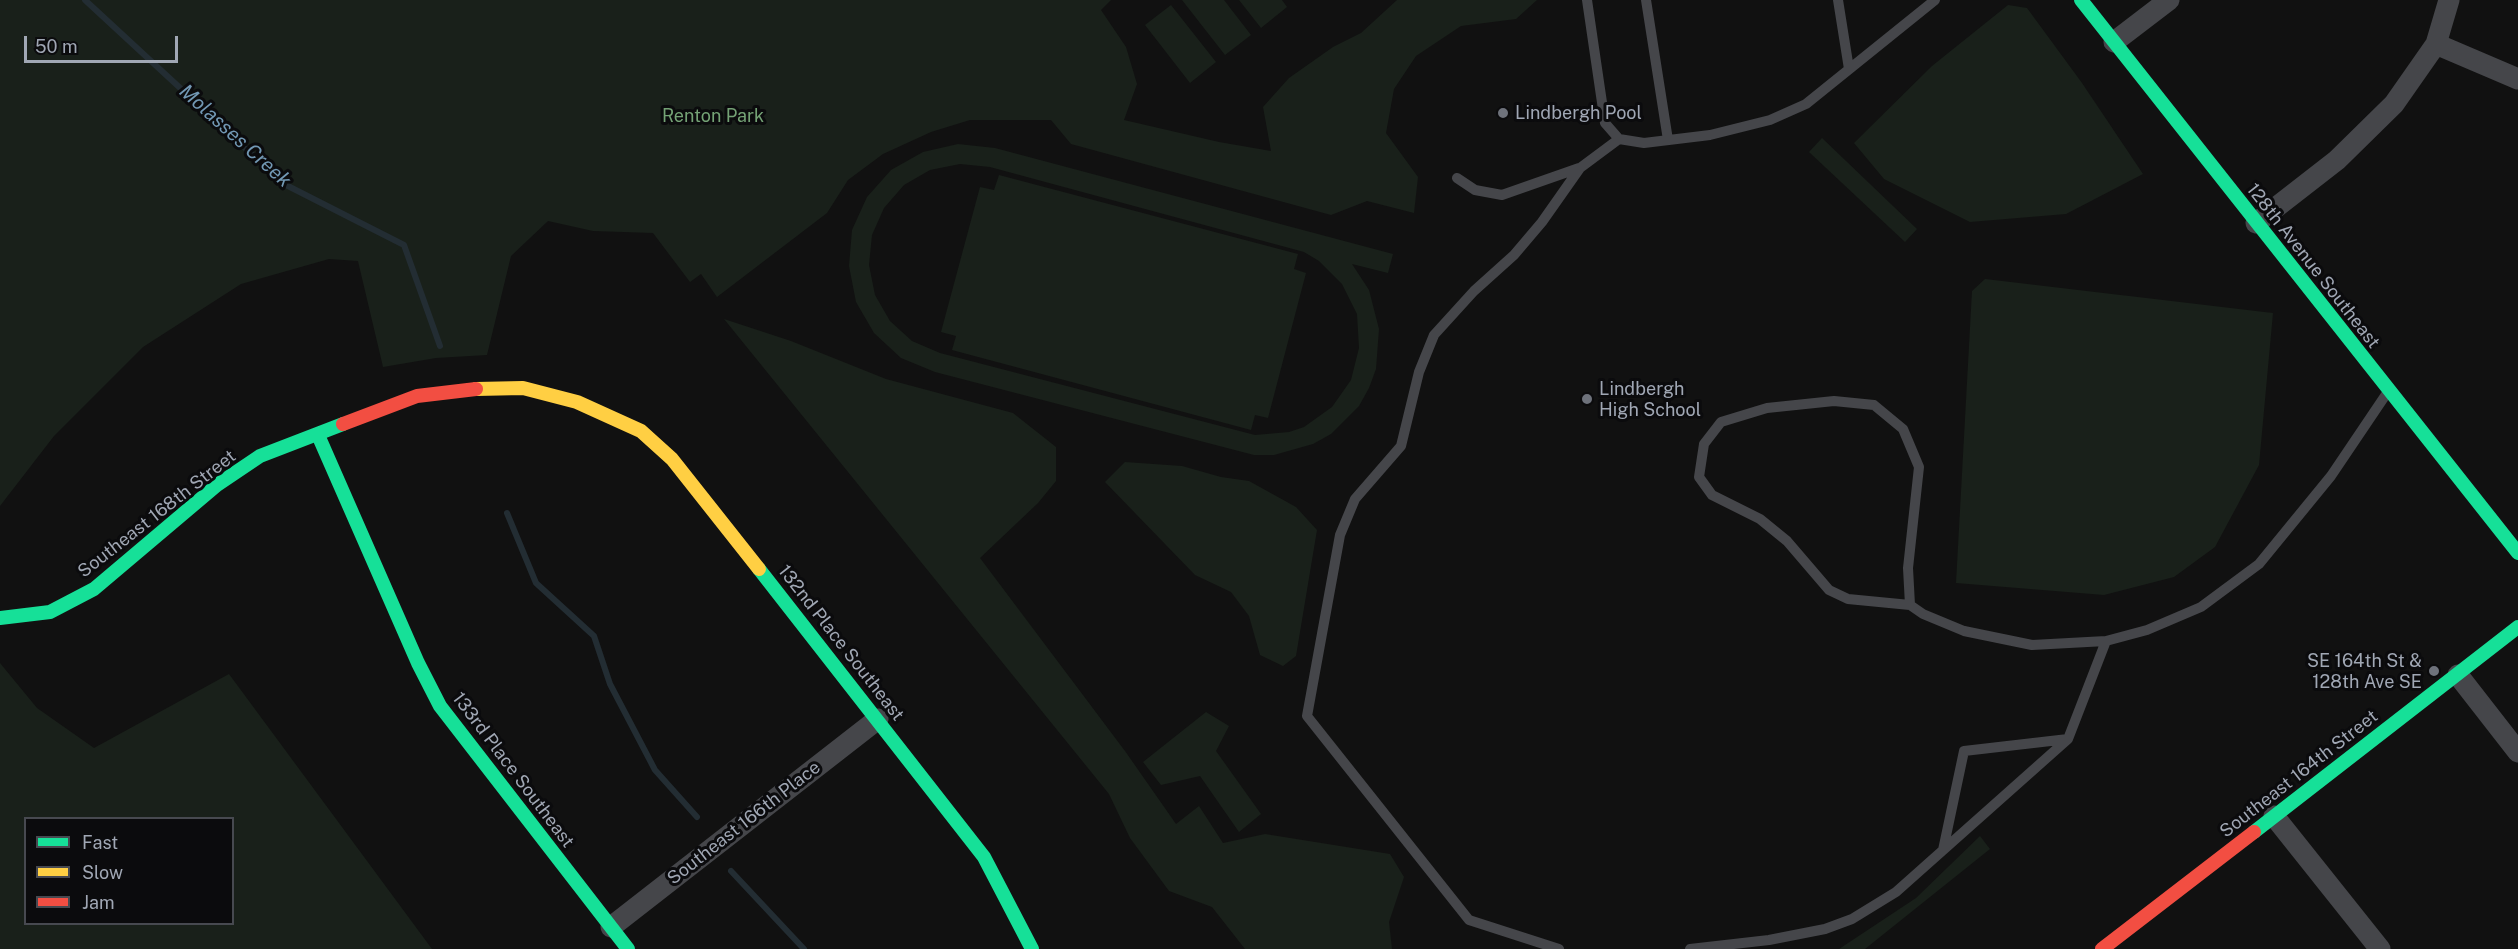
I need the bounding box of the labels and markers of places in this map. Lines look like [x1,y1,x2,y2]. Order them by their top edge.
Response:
place label: Lindbergh Pool [1515,102,1642,124]
marker: Lindbergh Pool [1496,106,1510,120]
place label: Lindbergh High School [1599,378,1701,420]
marker: Lindbergh High School [1580,392,1594,406]
place label: SE 164th St & 128th Ave SE [2307,650,2422,692]
marker: SE 164th St & 128th Ave SE [2427,664,2441,678]

